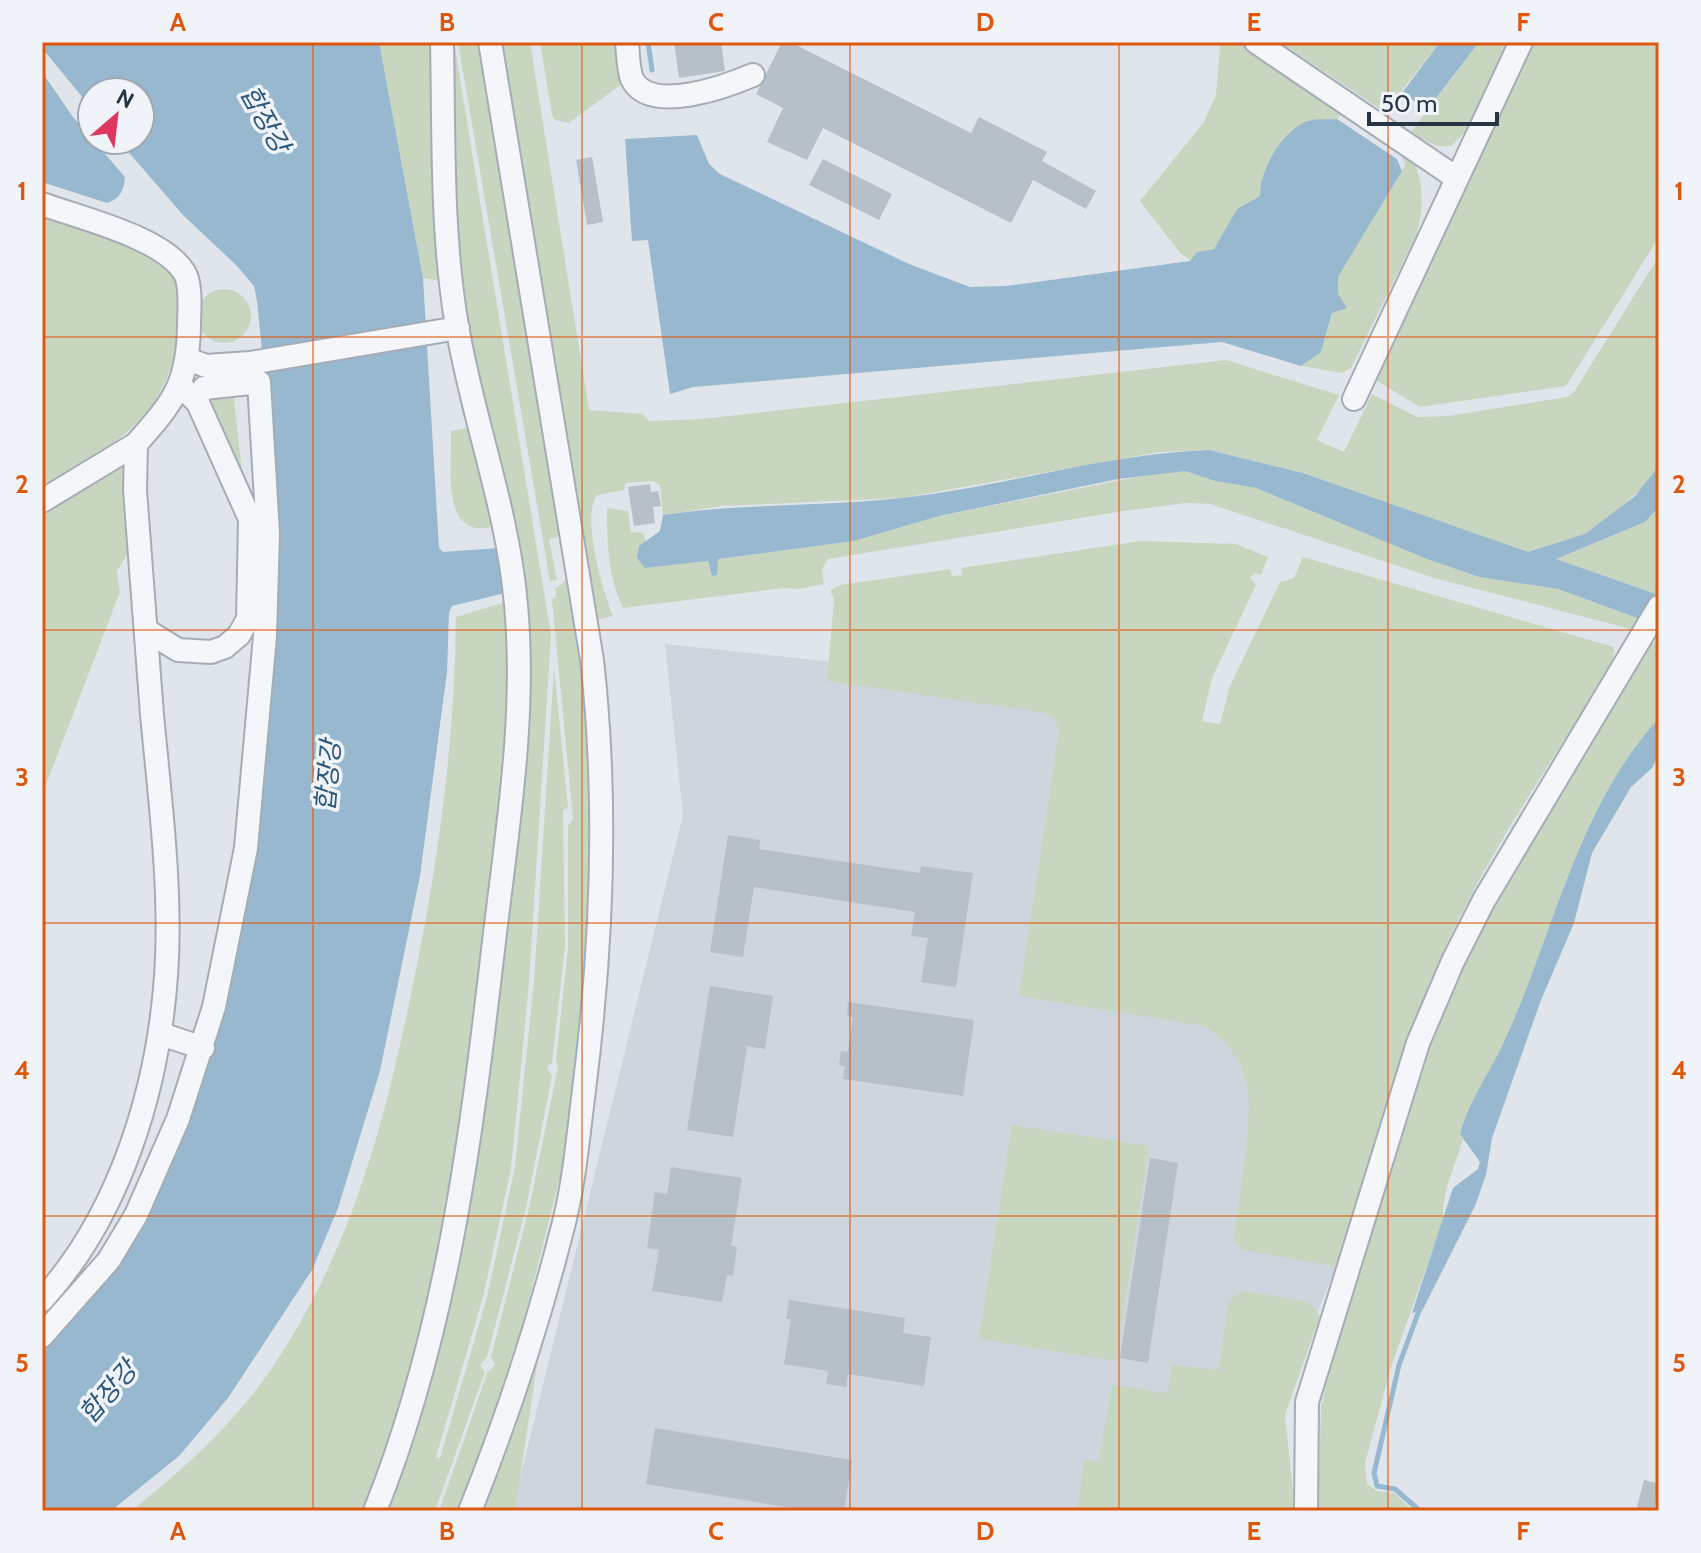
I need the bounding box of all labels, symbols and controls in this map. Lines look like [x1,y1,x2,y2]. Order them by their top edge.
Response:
text: A [170,6,187,38]
text: B [439,6,455,38]
text: C [708,6,724,38]
text: D [976,6,994,38]
text: E [1247,6,1261,38]
text: F [1516,6,1530,38]
north arrow [76,76,156,156]
scale bar [1369,76,1497,126]
water label: 합장강 [234,80,298,161]
text: N [112,83,138,114]
text: 50 m [1381,89,1437,118]
text: 1 [17,175,27,207]
text: 1 [1674,175,1684,207]
text: 2 [15,468,29,500]
text: 2 [1672,468,1686,500]
water label: 합장강 [309,736,347,813]
text: 3 [15,761,29,793]
text: 3 [1672,761,1686,793]
text: 4 [14,1054,30,1086]
text: 4 [1671,1054,1687,1086]
text: 5 [15,1347,29,1379]
text: 5 [1672,1347,1686,1379]
water label: 합장강 [72,1352,146,1430]
text: A [170,1515,187,1547]
text: B [439,1515,455,1547]
text: C [708,1515,724,1547]
text: D [976,1515,994,1547]
text: E [1247,1515,1261,1547]
text: F [1516,1515,1530,1547]

